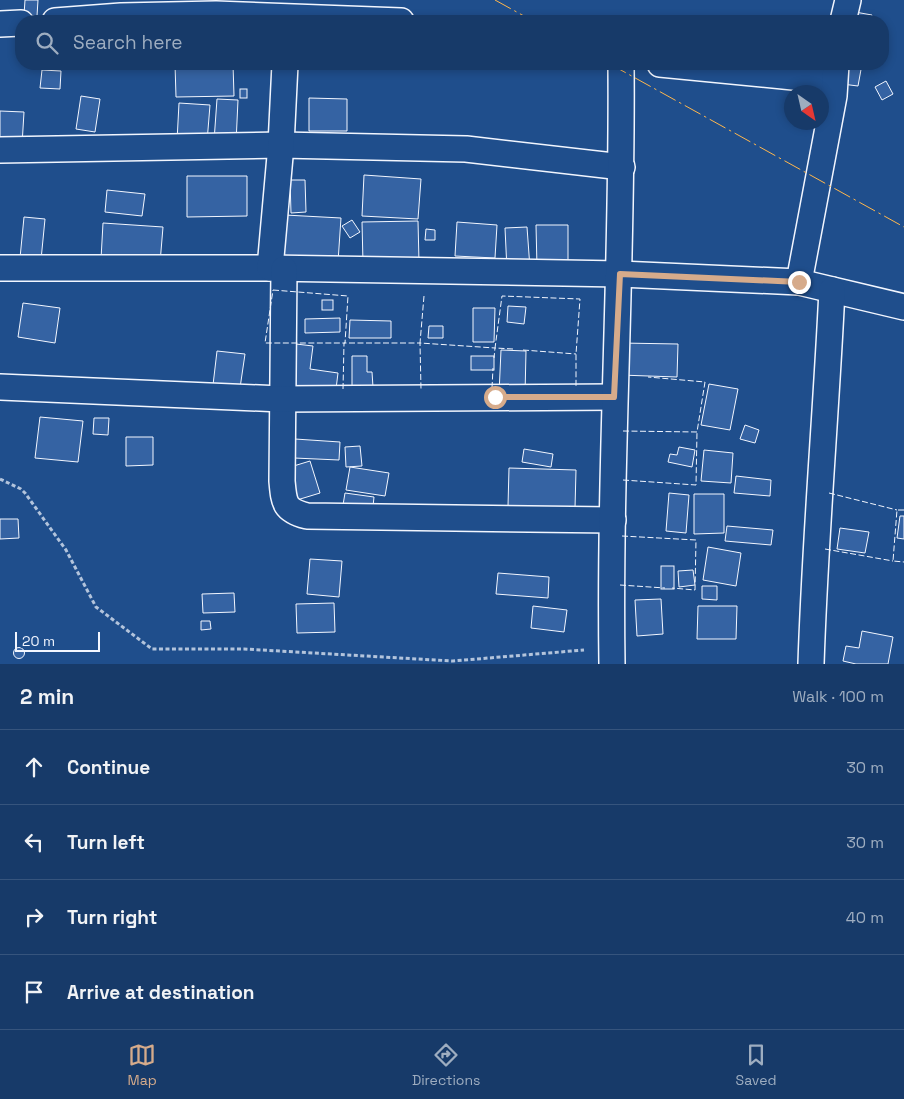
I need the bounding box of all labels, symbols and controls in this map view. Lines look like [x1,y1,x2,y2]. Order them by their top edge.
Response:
search box [15,15,889,70]
icon: search [33,29,61,57]
text: Search here [73,30,183,55]
north arrow [784,85,829,130]
route end [788,271,811,294]
route start [484,386,507,409]
scale bar [15,629,100,652]
text: 20 m [22,632,55,650]
text: 2 min [20,683,74,710]
text: Walk · 100 m [792,686,884,707]
icon: ahead [20,753,48,781]
text: Continue [67,755,150,780]
text: 30 m [846,757,884,778]
icon: left [20,828,48,856]
text: Turn left [67,830,145,855]
text: 30 m [846,832,884,853]
icon: right [20,903,48,931]
text: Turn right [67,905,157,930]
text: 40 m [846,907,884,928]
icon: arrive [20,978,48,1006]
text: Arrive at destination [67,980,255,1005]
tab: Map [128,1041,157,1089]
tab: Directions [412,1041,480,1089]
tab: Saved [736,1041,776,1089]

